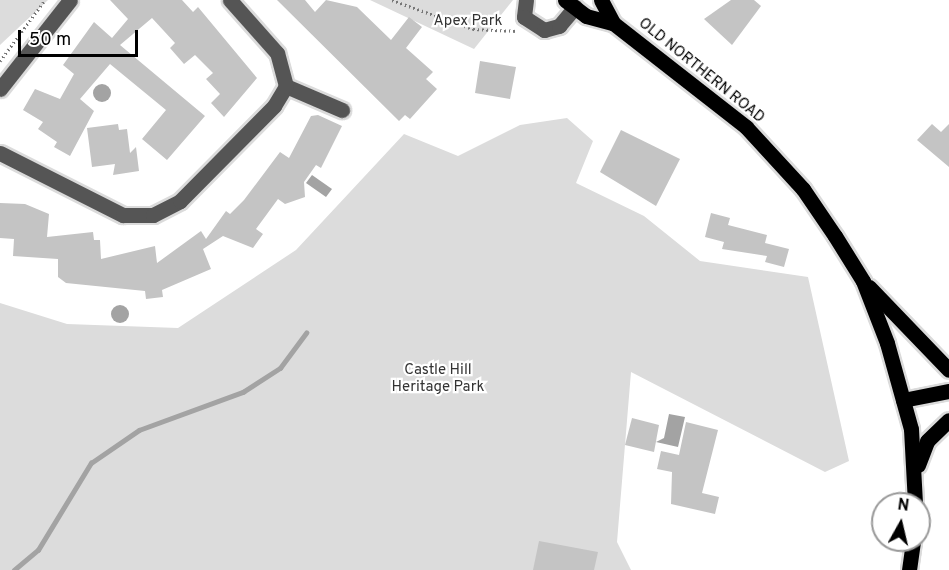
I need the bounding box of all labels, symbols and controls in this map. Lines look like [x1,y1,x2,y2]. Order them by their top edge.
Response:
park label: Apex Park [434,13,502,31]
street label: OLD NORTHERN ROAD [634,15,768,127]
scale bar [21,18,141,56]
text: 50 m [29,29,71,52]
park label: Castle Hill Heritage Park [392,361,484,396]
north arrow [871,492,931,552]
text: N [896,495,910,517]

